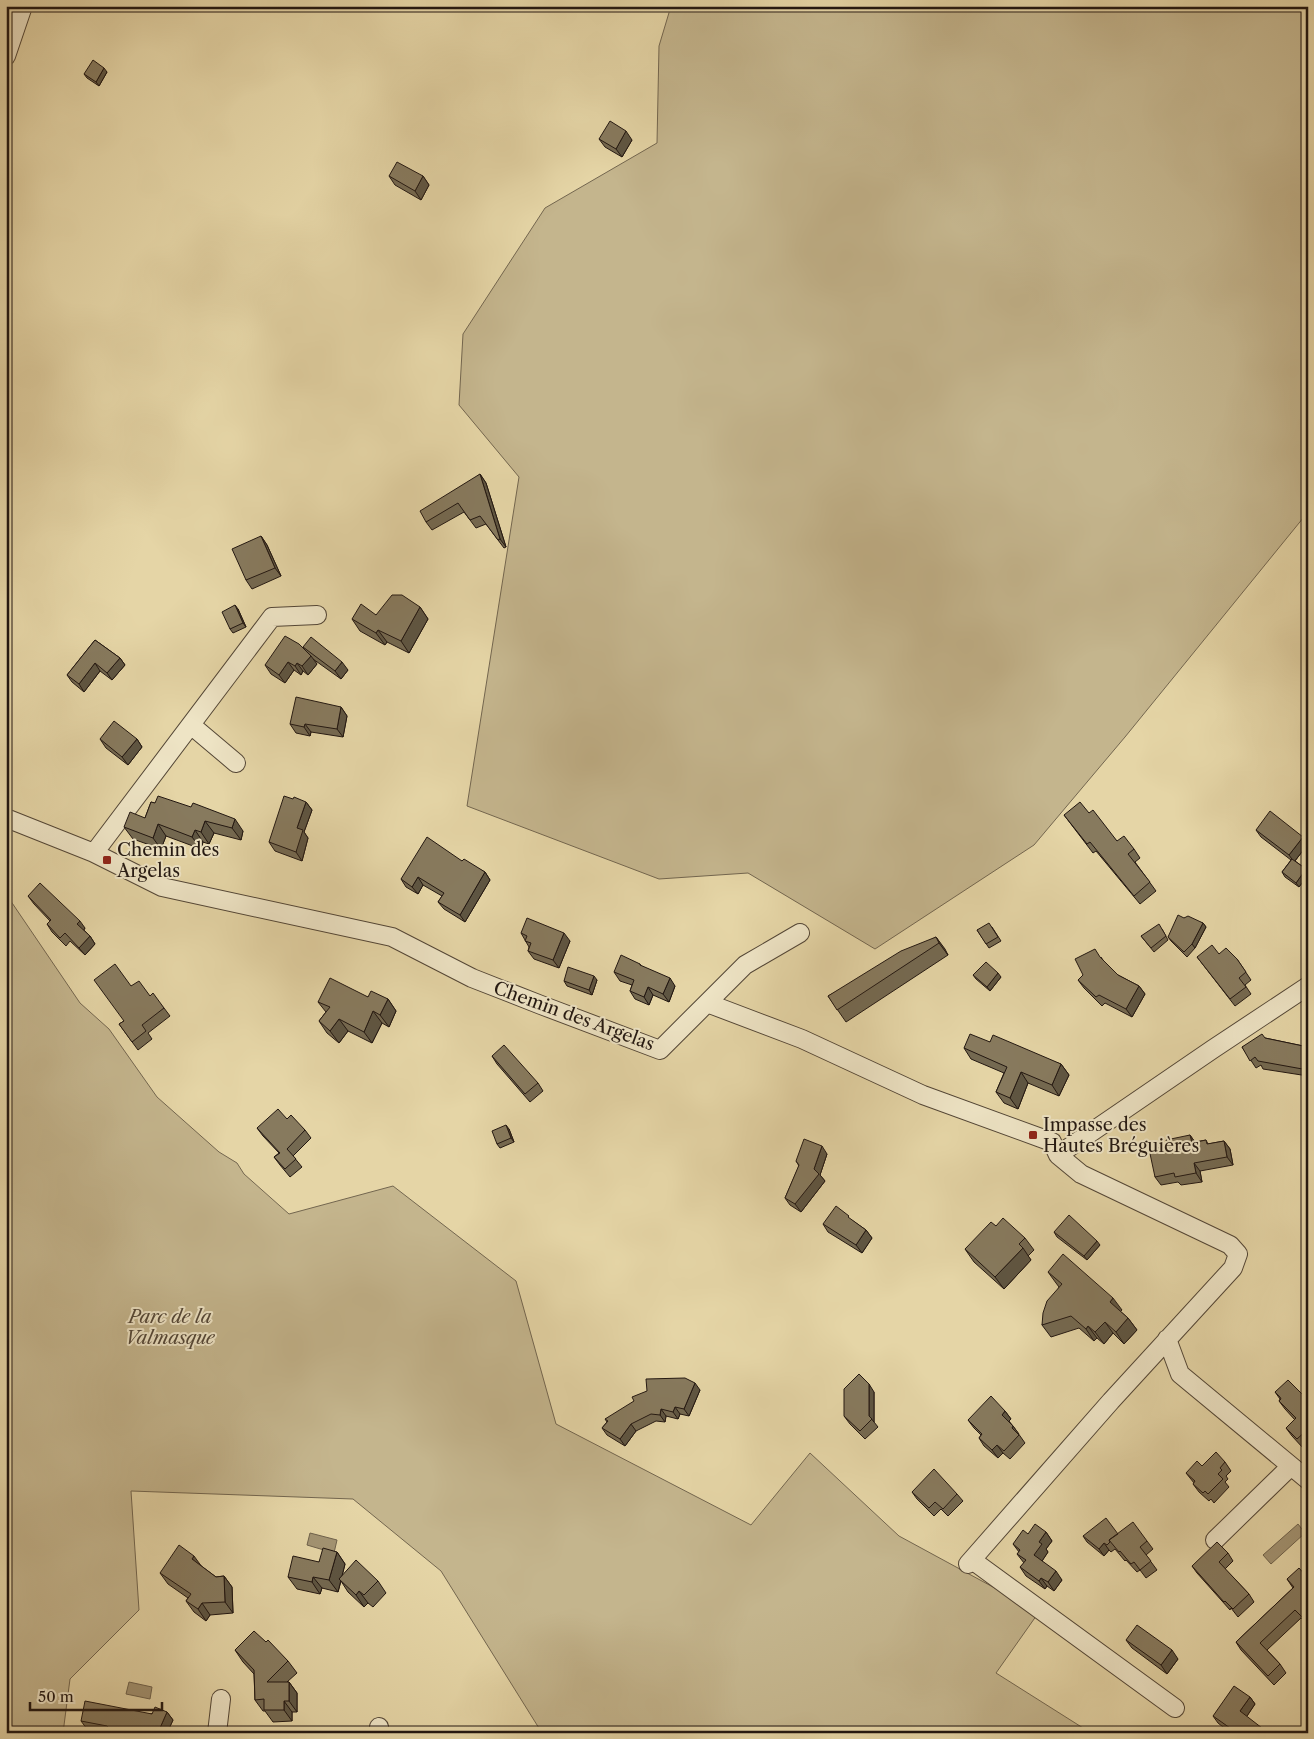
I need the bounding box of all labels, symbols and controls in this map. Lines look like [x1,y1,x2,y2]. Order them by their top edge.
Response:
place label: Chemin des Argelas [116,839,219,882]
marker: Chemin des Argelas [101,854,113,866]
street label: Chemin des Argelas [491,977,657,1055]
place label: Impasse des Hautes Bréguières [1043,1114,1199,1157]
marker: Impasse des Hautes Bréguières [1027,1129,1039,1141]
park label: Parc de la Valmasque [125,1306,216,1349]
scale bar [30,1679,162,1711]
text: 50 m [38,1687,74,1706]

